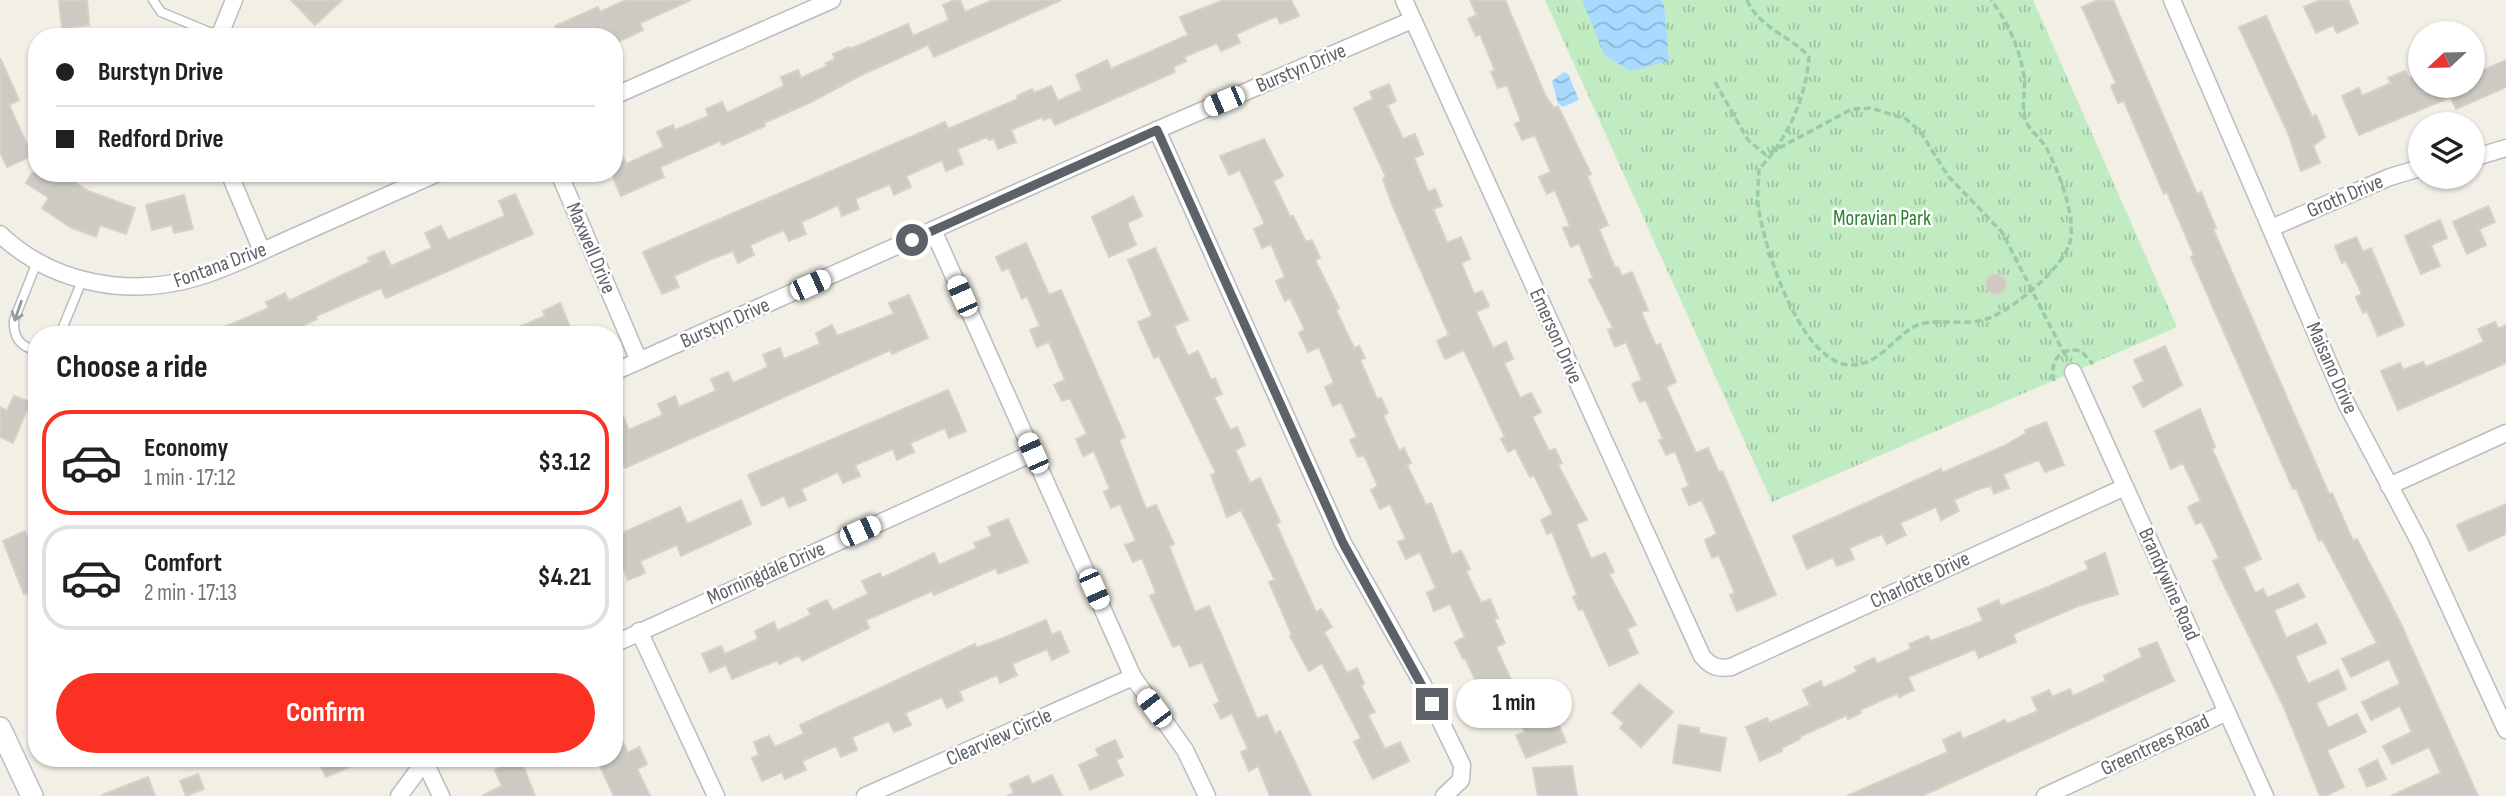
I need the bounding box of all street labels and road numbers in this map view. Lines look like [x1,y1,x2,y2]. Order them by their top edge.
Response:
street label: Burstyn Drive [1252,38,1350,98]
street label: Groth Drive [2303,169,2387,223]
street label: Maxwell Drive [561,199,621,297]
street label: Fontana Drive [170,237,270,293]
street label: Emerson Drive [1524,285,1588,387]
street label: Burstyn Drive [677,292,773,354]
street label: Maisano Drive [2301,318,2363,418]
street label: Brandywine Road [2133,524,2205,644]
street label: Morningdale Drive [703,536,829,610]
street label: Charlotte Drive [1866,546,1974,614]
street label: Clearview Circle [942,703,1056,771]
street label: Greentrees Road [2097,709,2213,781]

